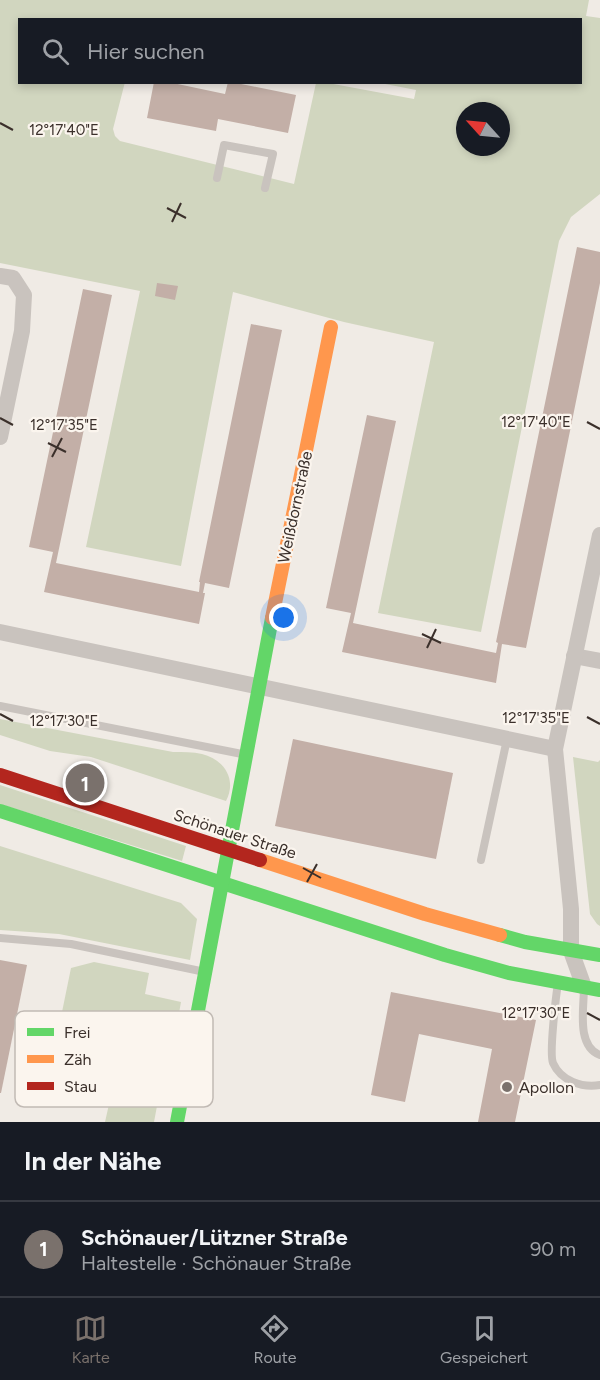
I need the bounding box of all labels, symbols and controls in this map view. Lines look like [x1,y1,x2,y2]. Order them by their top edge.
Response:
search box [18,18,582,84]
icon: search [39,35,72,68]
text: Hier suchen [87,38,205,65]
north arrow [456,102,510,156]
text: 12°17'40"E [29,121,99,139]
text: 12°17'40"E [501,413,571,431]
text: 12°17'35"E [30,416,98,434]
street label: Weißdornstraße [274,449,316,565]
your location [269,603,298,632]
text: 12°17'35"E [502,709,570,727]
text: 12°17'30"E [30,712,98,730]
pin: 1 [66,760,104,806]
street label: Schönauer Straße [171,805,299,863]
text: 12°17'30"E [502,1004,570,1022]
legend [15,1011,213,1107]
text: Frei [64,1023,90,1042]
text: Zäh [64,1050,91,1069]
text: Stau [64,1077,97,1096]
place label: Apollon [519,1078,574,1097]
marker: Apollon [500,1080,514,1094]
text: In der Nähe [24,1145,161,1177]
text: Schönauer/Lützner Straße [81,1224,348,1251]
text: 1 [39,1237,48,1261]
text: 90 m [530,1237,576,1261]
text: Haltestelle · Schönauer Straße [81,1251,351,1275]
tab: Karte [72,1312,110,1367]
tab: Route [253,1312,296,1367]
tab: Gespeichert [440,1312,528,1367]

